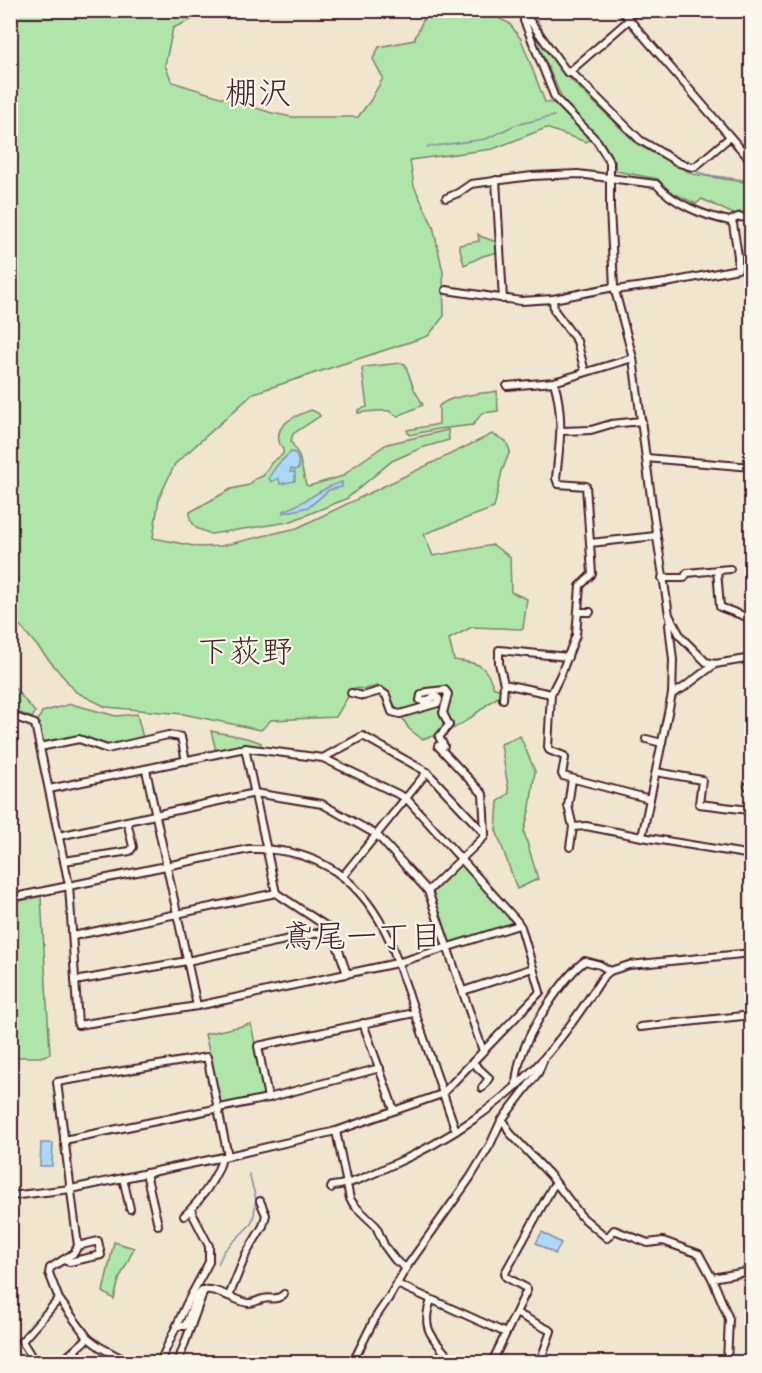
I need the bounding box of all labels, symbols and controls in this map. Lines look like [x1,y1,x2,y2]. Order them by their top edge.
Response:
district label: 棚沢 [225,72,291,114]
district label: 下荻野 [197,631,293,672]
district label: 鳶尾一丁目 [282,916,442,957]

